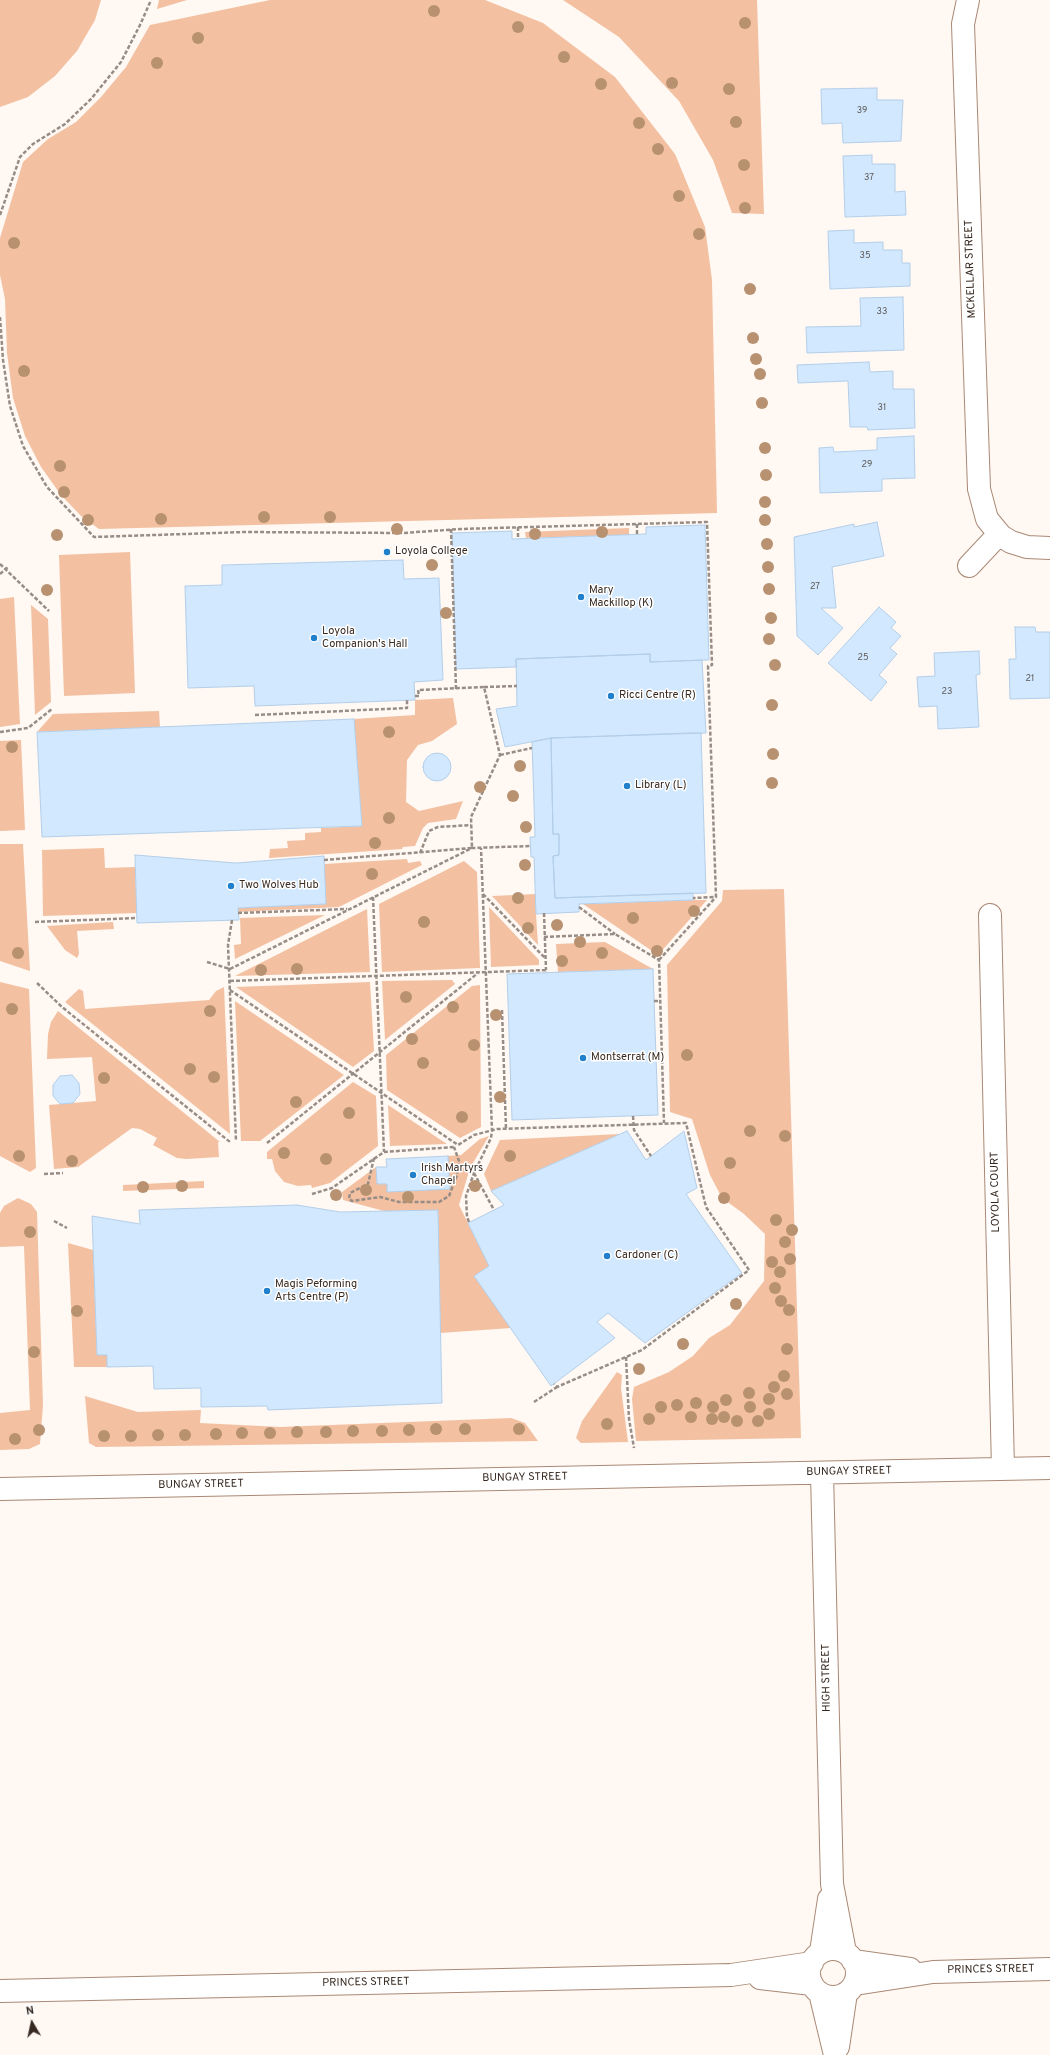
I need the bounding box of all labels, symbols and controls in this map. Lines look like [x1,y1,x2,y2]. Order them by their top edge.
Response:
house number: 39 [857,106,867,116]
house number: 37 [864,173,874,183]
street label: MCKELLAR STREET [963,219,979,319]
house number: 35 [859,251,871,261]
house number: 33 [877,307,887,317]
house number: 31 [878,403,886,413]
house number: 29 [862,460,872,470]
place label: Loyola College [395,545,468,559]
marker: Loyola College [382,547,392,557]
house number: 27 [810,582,820,592]
place label: Mary Mackillop (K) [589,584,653,610]
marker: Mary Mackillop (K) [576,592,586,602]
place label: Loyola Companion's Hall [322,625,407,651]
marker: Loyola Companion's Hall [309,633,319,643]
house number: 25 [857,653,869,663]
house number: 21 [1026,674,1034,684]
house number: 23 [942,687,952,697]
place label: Ricci Centre (R) [619,689,696,703]
marker: Ricci Centre (R) [606,691,616,701]
place label: Library (L) [635,779,687,793]
marker: Library (L) [622,781,632,791]
place label: Two Wolves Hub [239,879,319,893]
marker: Two Wolves Hub [226,881,236,891]
place label: Montserrat (M) [591,1051,664,1065]
marker: Montserrat (M) [578,1053,588,1063]
street label: LOYOLA COURT [989,1151,1003,1233]
place label: Irish Martyrs Chapel [421,1162,483,1188]
marker: Irish Martyrs Chapel [408,1170,418,1180]
place label: Cardoner (C) [615,1249,678,1263]
marker: Cardoner (C) [602,1251,612,1261]
place label: Magis Peforming Arts Centre (P) [275,1278,357,1304]
marker: Magis Peforming Arts Centre (P) [262,1286,272,1296]
street label: BUNGAY STREET [806,1465,892,1479]
street label: BUNGAY STREET [482,1471,568,1485]
street label: BUNGAY STREET [158,1478,244,1492]
street label: HIGH STREET [820,1644,834,1712]
street label: PRINCES STREET [947,1963,1035,1977]
street label: PRINCES STREET [322,1976,410,1990]
north arrow [12,2003,52,2043]
text: N [25,2004,35,2019]

